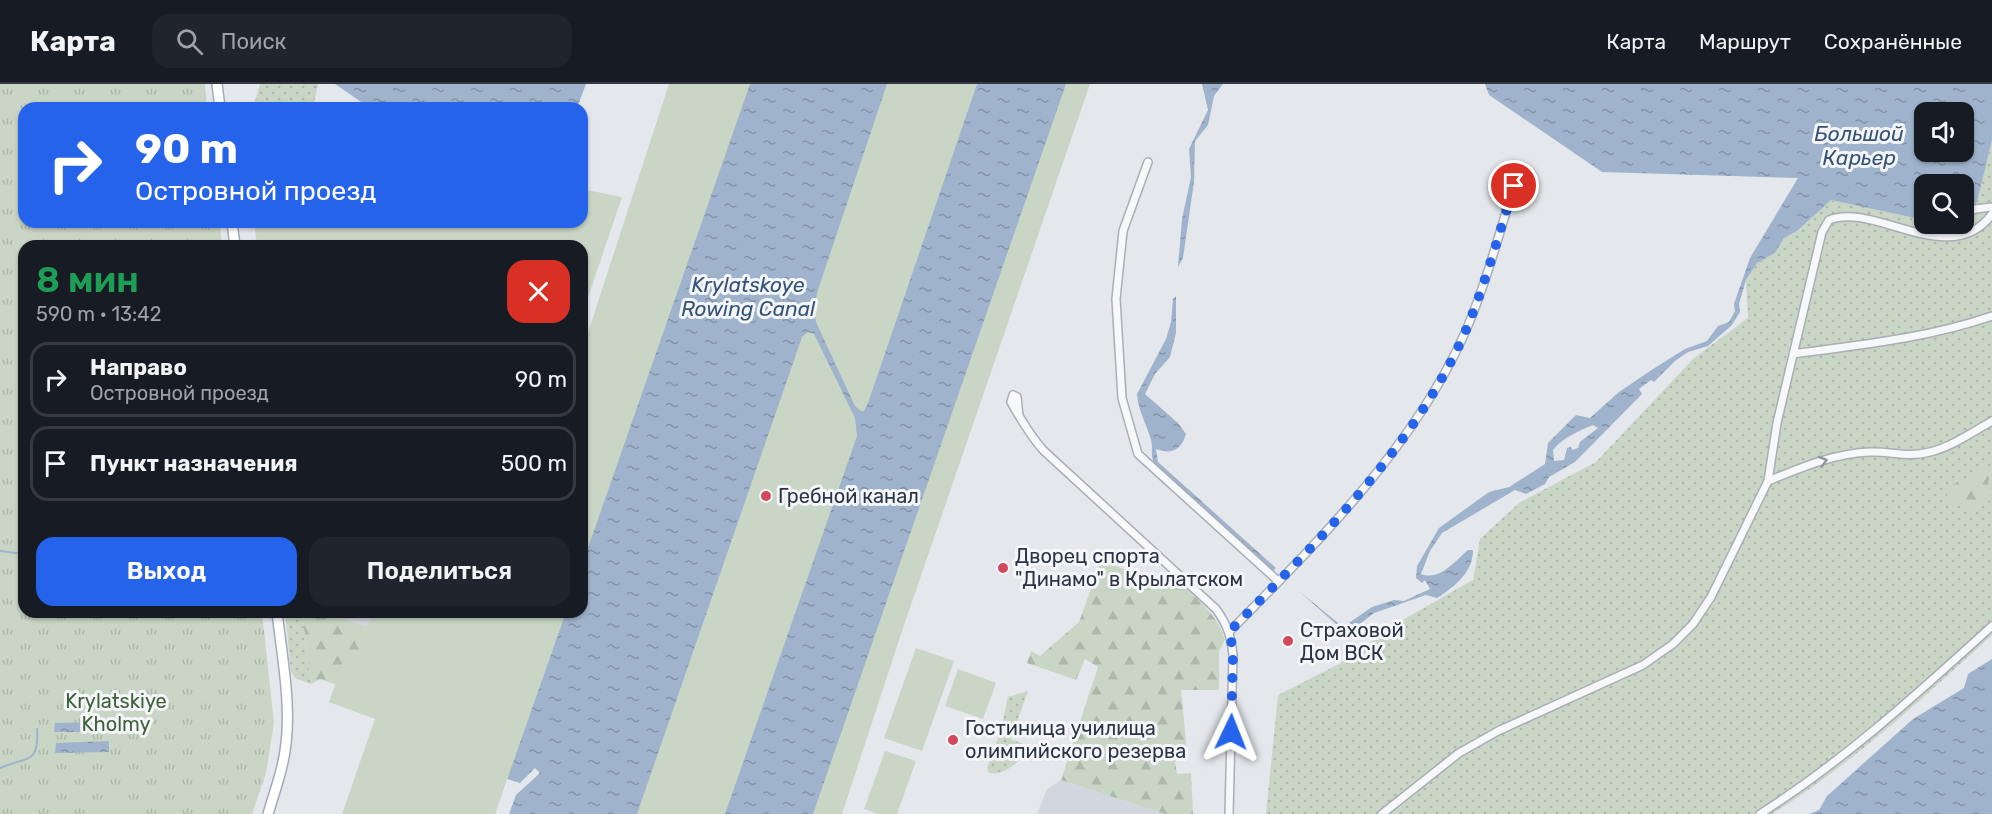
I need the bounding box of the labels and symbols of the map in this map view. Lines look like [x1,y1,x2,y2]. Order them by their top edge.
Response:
water label: Большой Карьер [1814,121,1904,170]
pin [1488,160,1539,211]
water label: Krylatskoye Rowing Canal [681,272,816,321]
one-way arrow [1817,456,1828,468]
place label: Гребной канал [778,484,919,508]
marker: Гребной канал [759,489,773,503]
place label: Дворец спорта "Динамо" в Крылатском [1015,544,1243,591]
marker: Дворец спорта "Динамо" в Крылатском [996,561,1010,575]
place label: Страховой Дом ВСК [1300,618,1404,665]
marker: Страховой Дом ВСК [1281,634,1295,648]
park label: Krylatskiye Kholmy [65,689,167,736]
position arrow [1199,700,1263,764]
place label: Гостиница училища олимпийского резерва [965,716,1186,763]
marker: Гостиница училища олимпийского резерва [946,733,960,747]

